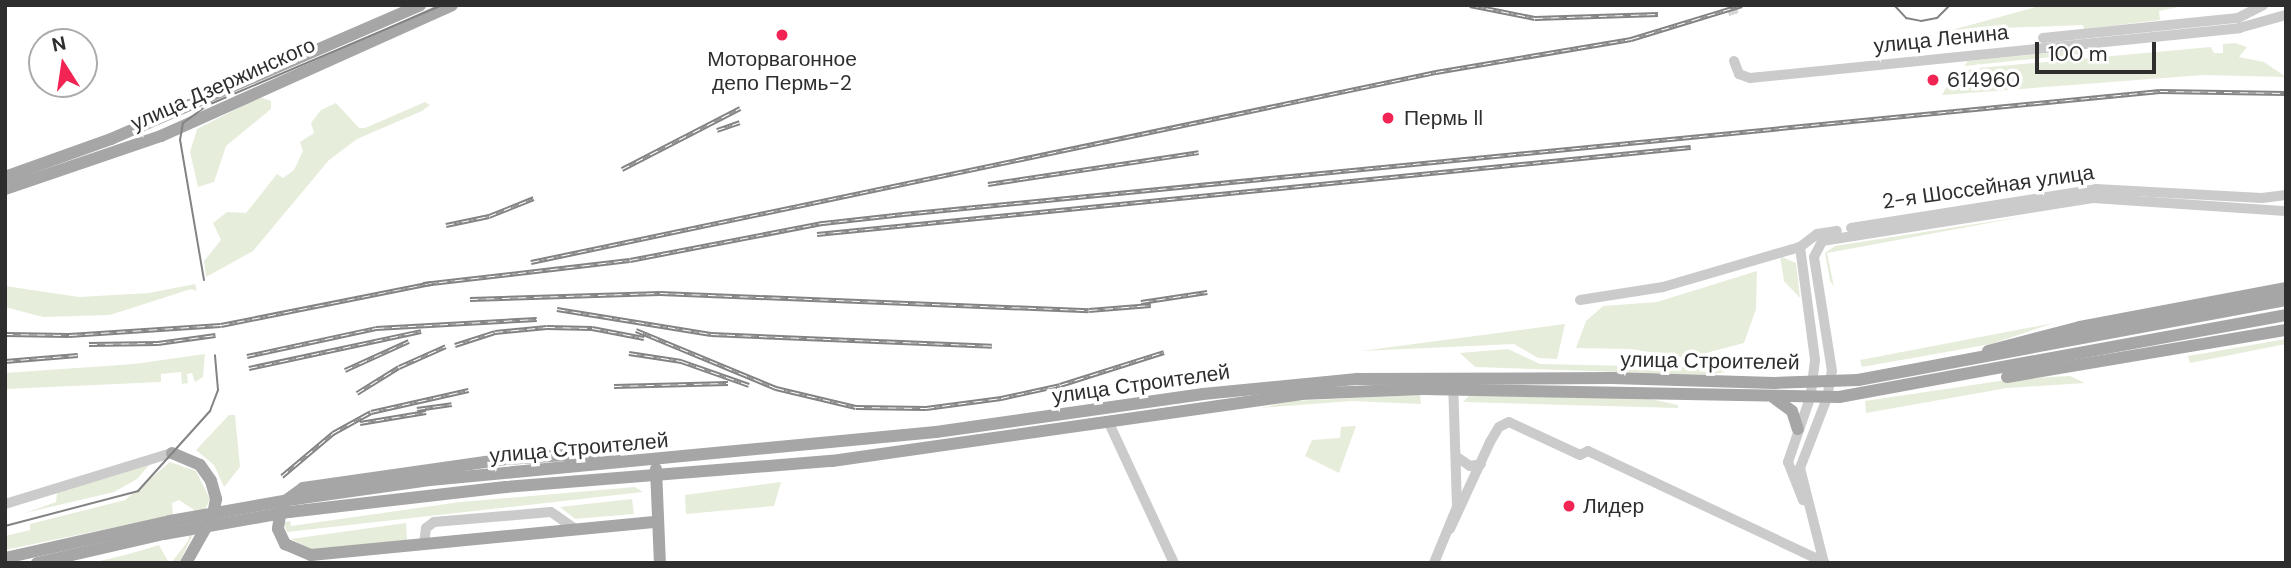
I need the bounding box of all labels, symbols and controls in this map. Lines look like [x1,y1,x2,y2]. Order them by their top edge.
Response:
street label: улица Ленина [1872,19,2010,59]
marker: Моторвагонное депо Пермь-2 [774,27,790,43]
north arrow [28,28,98,98]
scale bar [2039,28,2160,72]
text: N [50,30,68,58]
street label: улица Дзержинского [127,32,319,136]
text: 100 m [2048,40,2108,68]
place label: Моторвагонное депо Пермь-2 [707,46,857,96]
place label: 614960 [1947,67,2020,93]
marker: 614960 [1925,72,1941,88]
place label: Пермь II [1404,105,1483,131]
marker: Пермь II [1378,108,1398,128]
street label: 2-я Шоссейная улица [1880,160,2096,214]
street label: улица Строителей [1620,347,1800,375]
street label: улица Строителей [1051,359,1231,409]
street label: улица Строителей [489,428,669,468]
place label: Лидер [1583,493,1644,519]
marker: Лидер [1561,498,1577,514]

